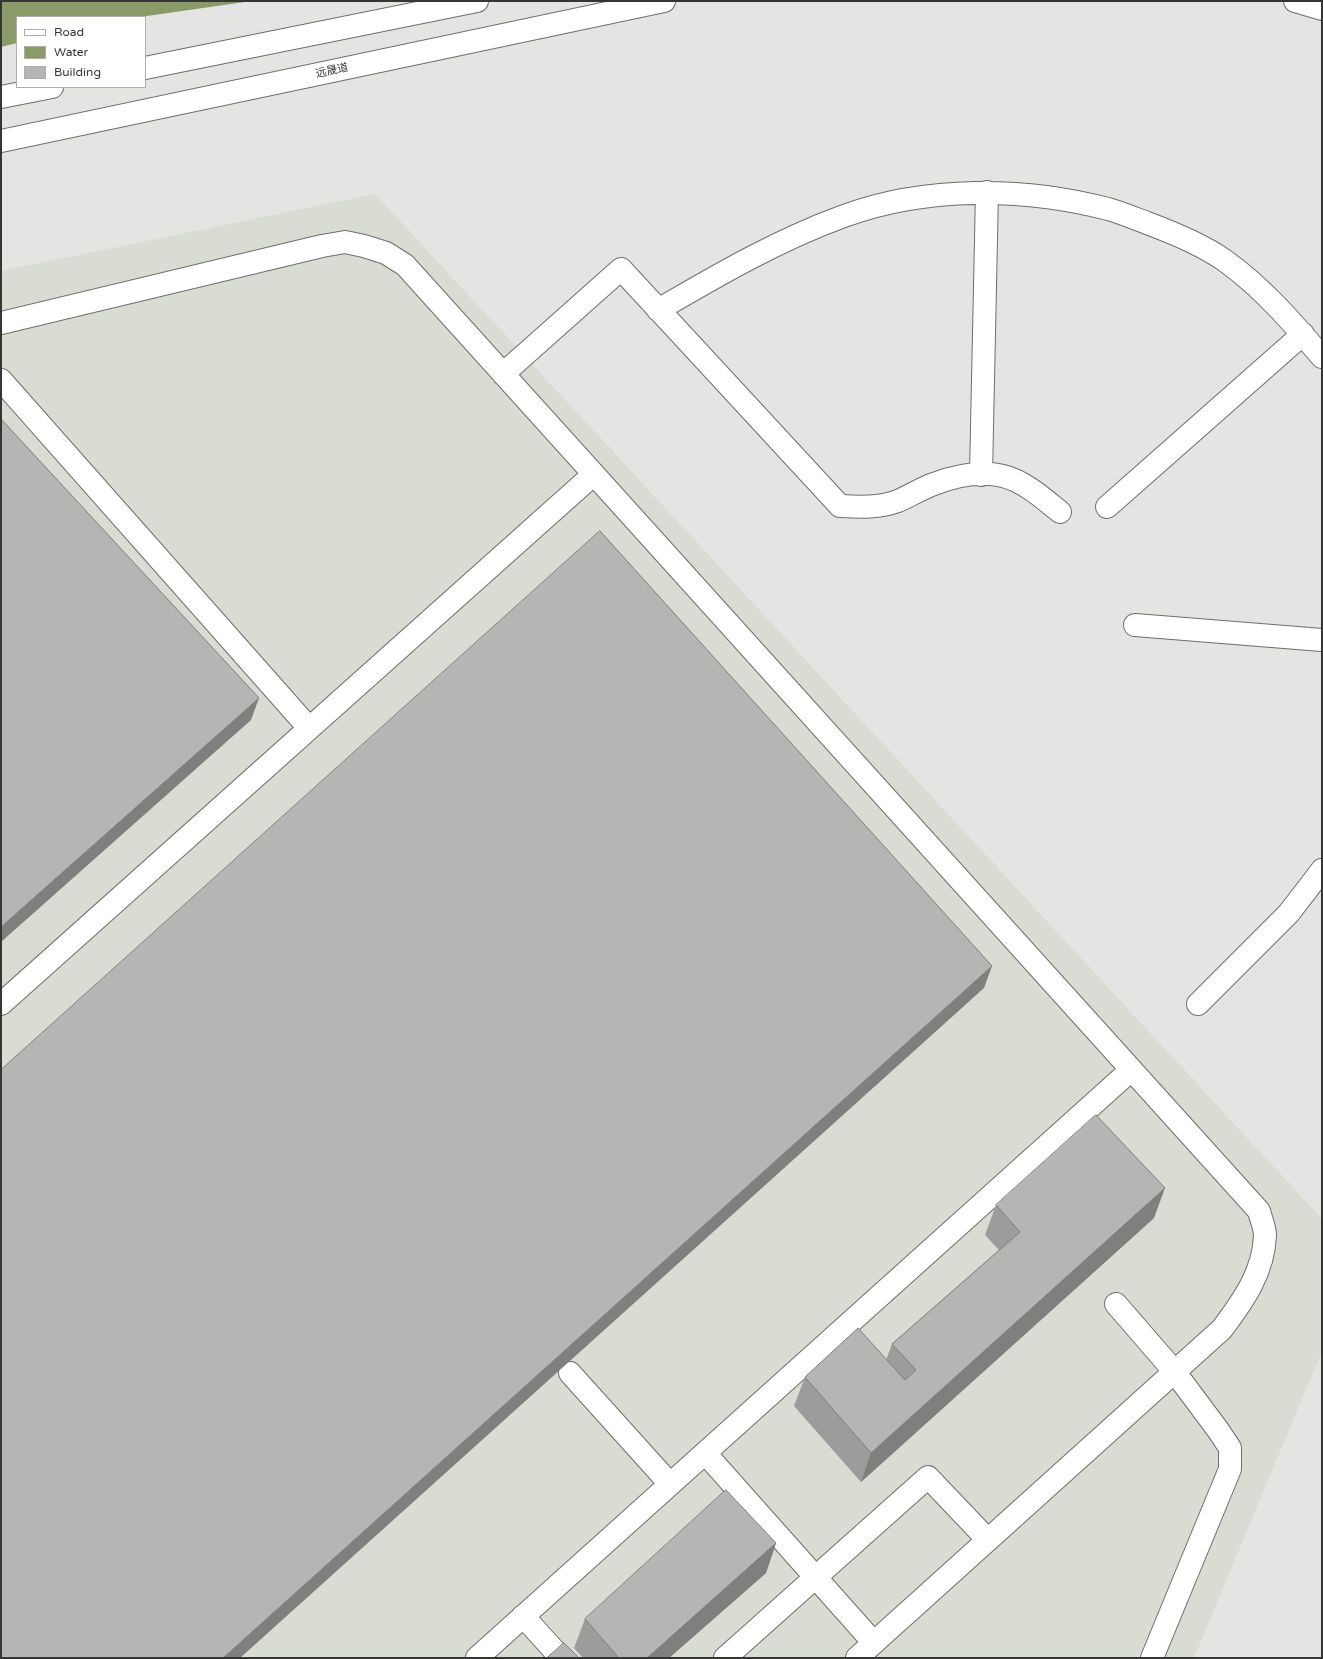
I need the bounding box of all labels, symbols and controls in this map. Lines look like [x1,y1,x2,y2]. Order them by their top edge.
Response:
legend [16,16,146,88]
text: Road [54,25,84,39]
text: Water [54,45,88,59]
street label: 远晟道 [314,61,350,81]
text: Building [54,65,101,79]

